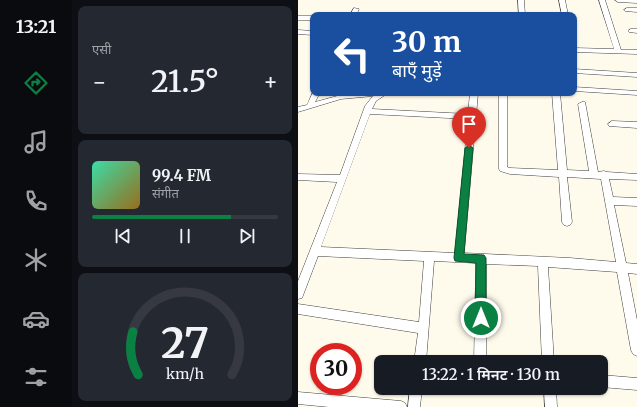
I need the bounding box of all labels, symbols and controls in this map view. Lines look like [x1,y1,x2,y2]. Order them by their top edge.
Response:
text: 13:21 [16,15,56,38]
text: 30 m [392,24,461,60]
icon: left [326,28,378,80]
text: एसी [92,41,111,58]
text: बाएँ मुड़ें [392,59,442,82]
text: 21.5° [151,62,219,100]
text: − [92,68,107,96]
text: + [263,68,278,96]
icon: directions [22,69,50,97]
pin [452,107,486,148]
icon: arrive [458,113,480,135]
icon: music [22,128,50,156]
text: 99.4 FM [152,166,211,185]
text: संगीत [152,185,179,202]
icon: phone [22,187,50,215]
icon: previous [112,225,134,247]
icon: pause [174,225,196,247]
icon: next [236,225,258,247]
icon: climate [22,246,50,274]
position arrow [460,297,502,339]
icon: car [22,305,50,333]
text: 27 [161,317,209,369]
speed limit sign: 30 [310,343,362,395]
icon: filters [22,363,50,391]
text: km/h [166,365,204,383]
text: 13:22 · 1 मिनट · 130 m [422,365,560,384]

